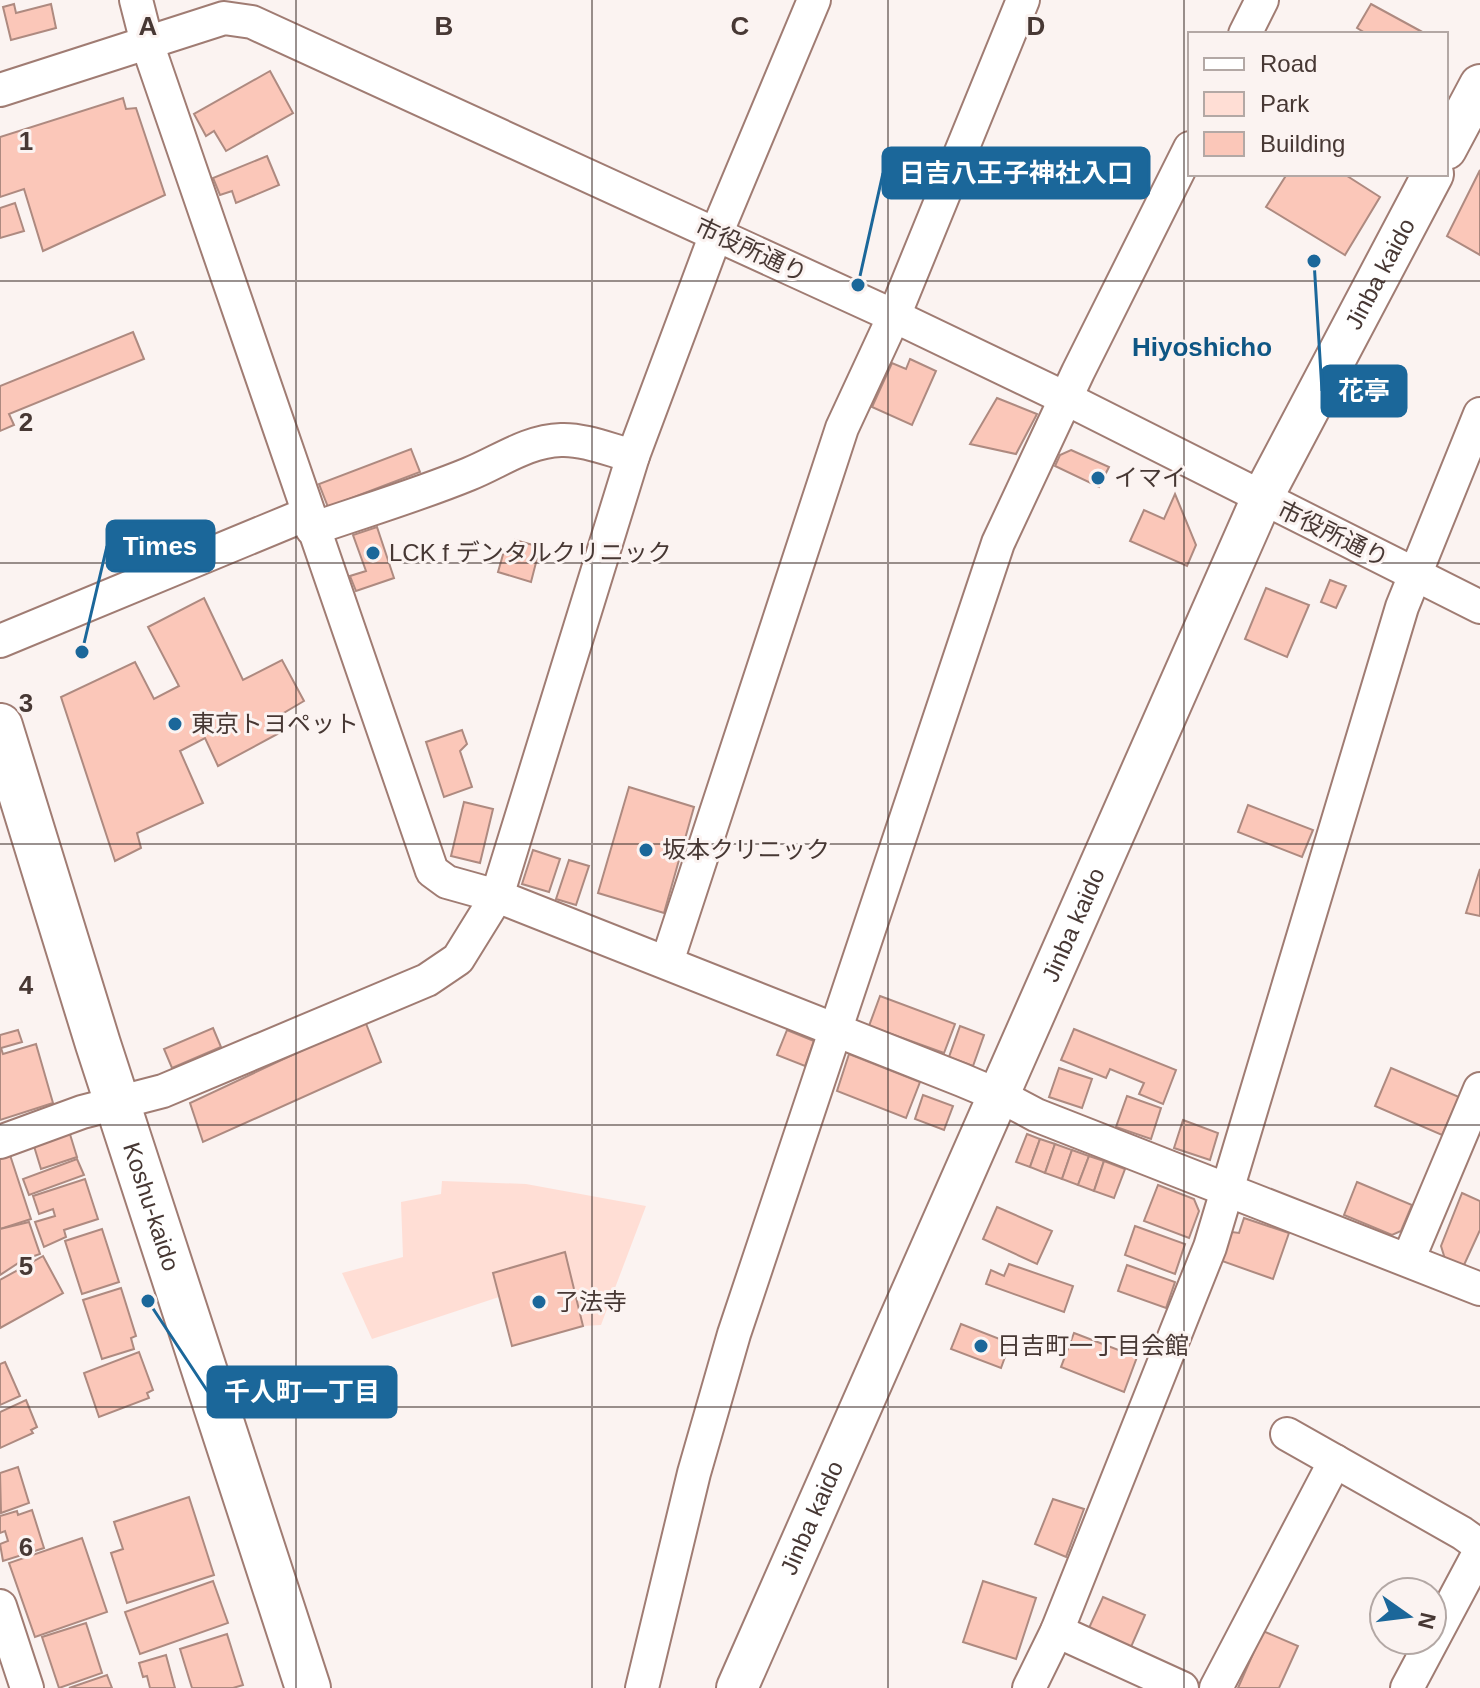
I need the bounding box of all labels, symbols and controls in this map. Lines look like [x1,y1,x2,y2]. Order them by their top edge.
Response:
text: A [139,11,158,41]
text: B [435,11,453,41]
text: C [731,11,750,41]
text: D [1027,11,1045,41]
legend [1188,32,1448,176]
text: Road [1260,50,1317,77]
text: Park [1260,90,1310,117]
text: 1 [19,126,33,156]
text: Building [1260,130,1345,157]
callout: 日吉八王子神社入口 [883,148,1149,198]
text: 日吉八王子神社入口 [899,158,1133,188]
street label: 市役所通り [691,212,811,287]
street label: Jinba kaido [1340,214,1420,334]
district label: Hiyoshicho [1132,332,1272,362]
callout: 花亭 [1322,366,1406,416]
text: 花亭 [1338,376,1390,406]
text: 2 [19,407,33,437]
place label: イマイ [1114,464,1186,491]
marker: イマイ [1089,469,1107,487]
street label: 市役所通り [1273,495,1393,572]
callout: Times [107,521,214,571]
text: Times [123,531,197,561]
place label: LCK f デンタルクリニック [389,539,672,566]
marker: LCK f デンタルクリニック [364,544,382,562]
text: 3 [19,688,33,718]
place label: 東京トヨペット [191,710,359,737]
marker: 東京トヨペット [166,715,184,733]
place label: 坂本クリニック [662,836,830,863]
marker: 坂本クリニック [637,841,655,859]
street label: Jinba kaido [1036,864,1110,986]
text: 4 [19,970,34,1000]
street label: Koshu-kaido [118,1139,185,1274]
text: 5 [19,1251,33,1281]
place label: 了法寺 [555,1288,627,1315]
marker: 了法寺 [530,1293,548,1311]
place label: 日吉町一丁目会館 [997,1332,1189,1359]
marker: 日吉町一丁目会館 [972,1337,990,1355]
callout: 千人町一丁目 [208,1367,396,1417]
text: 千人町一丁目 [224,1377,380,1407]
street label: Jinba kaido [775,1457,848,1579]
text: 6 [19,1532,33,1562]
north arrow [1368,1576,1448,1656]
text: N [1413,1610,1441,1631]

